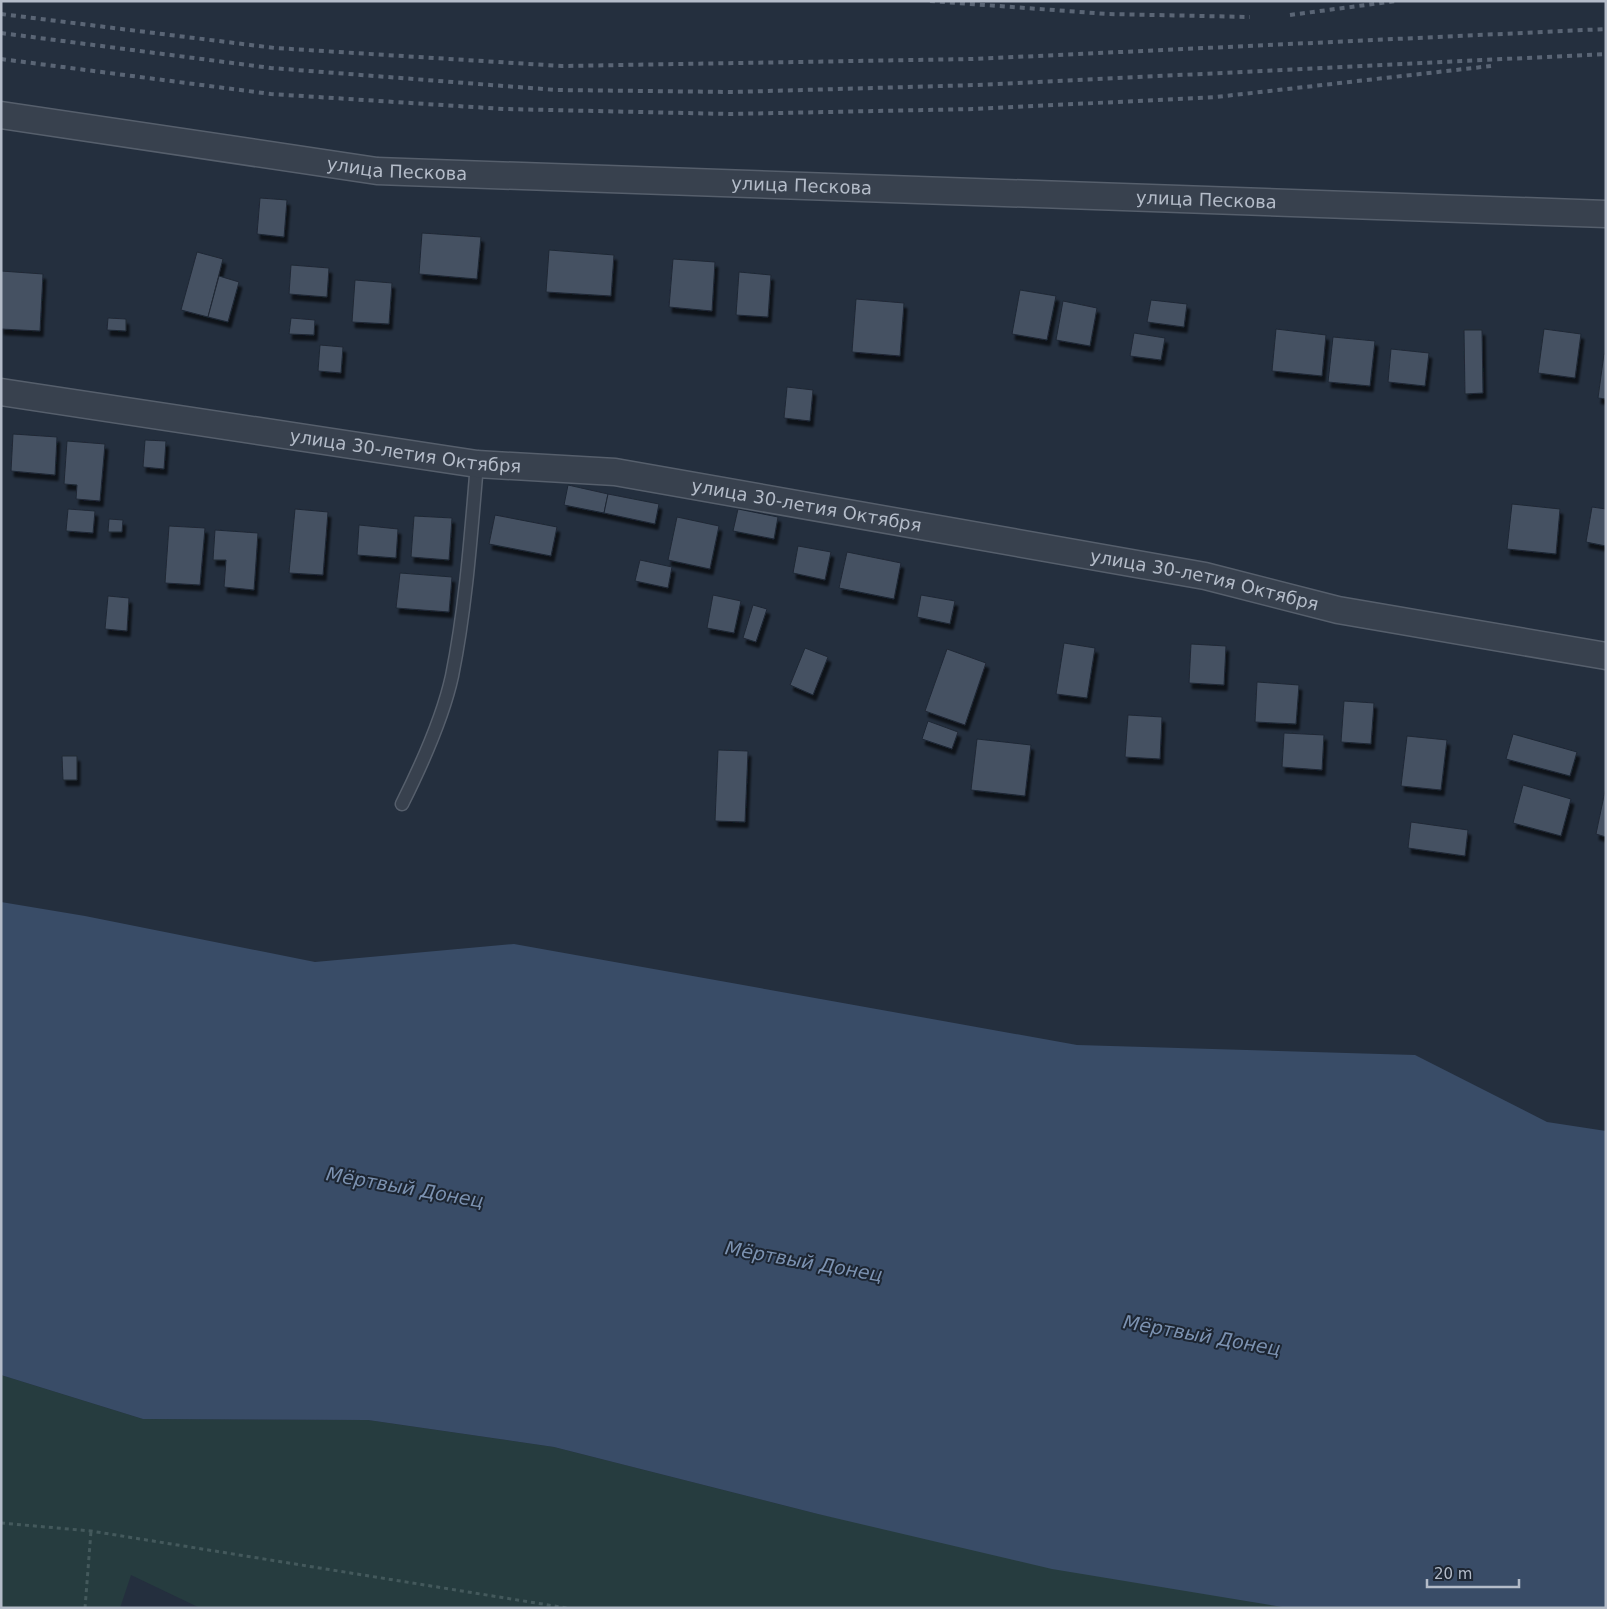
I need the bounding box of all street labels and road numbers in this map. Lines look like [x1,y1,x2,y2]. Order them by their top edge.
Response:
street label: улица Пескова [325,153,468,184]
street label: улица Пескова [731,172,872,198]
street label: улица Пескова [1136,187,1277,212]
street label: улица 30-летия Октября [289,425,522,477]
street label: улица 30-летия Октября [690,475,923,536]
street label: улица 30-летия Октября [1089,545,1321,615]

